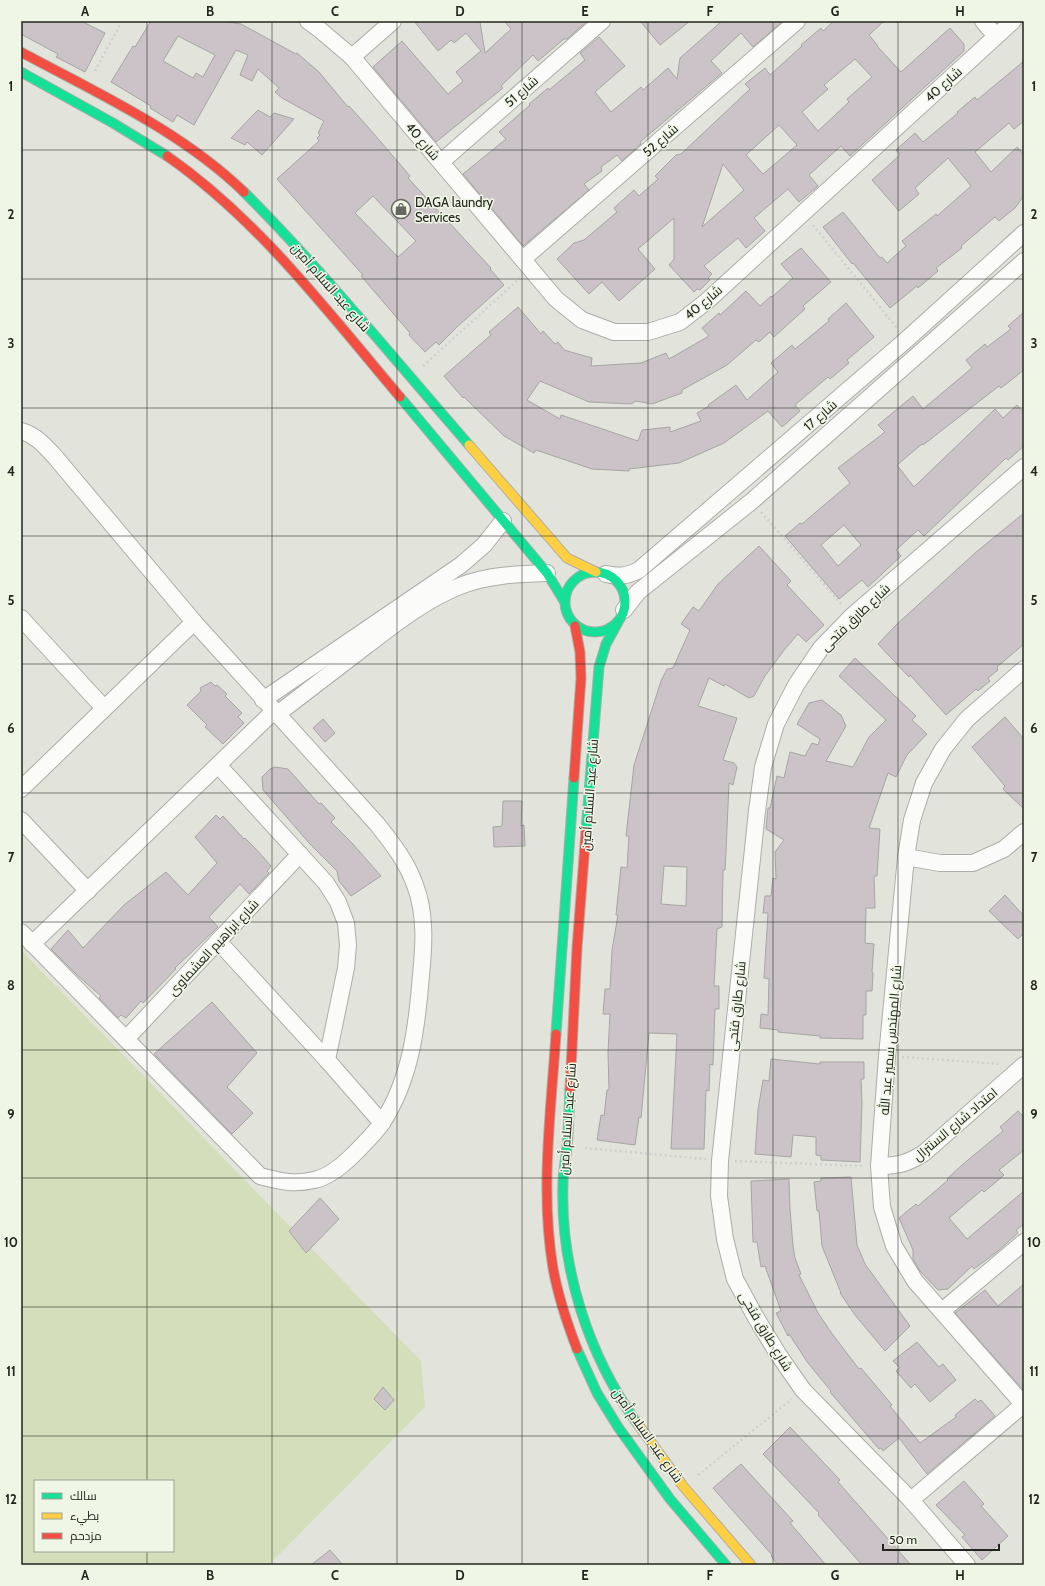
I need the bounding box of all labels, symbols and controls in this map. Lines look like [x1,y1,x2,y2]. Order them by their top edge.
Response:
text: A [81,3,90,19]
text: B [206,3,214,19]
text: C [331,3,339,19]
text: D [455,3,465,19]
text: E [581,3,589,19]
text: F [707,3,714,19]
text: G [831,3,840,19]
text: H [955,3,965,19]
street label: شارع 40 [921,63,966,106]
street label: شارع 51 [501,72,542,111]
text: 1 [9,78,13,94]
text: 1 [1032,78,1036,94]
street label: شارع 40 [402,119,443,164]
street label: شارع 52 [639,120,682,161]
place label: DAGA laundry Services [415,194,494,225]
shop icon: DAGA laundry Services [390,198,412,220]
text: 2 [8,206,15,222]
text: 2 [1031,206,1038,222]
street label: شارع عبد السلام أمين [287,239,374,336]
street label: شارع 40 [681,282,726,323]
text: 3 [7,335,15,351]
text: 3 [1030,335,1038,351]
street label: شارع 17 [800,396,841,435]
text: 4 [7,463,15,479]
text: 4 [1030,463,1038,479]
street label: شارع طارق فتحى [817,580,894,655]
text: 5 [8,592,15,608]
text: 5 [1031,592,1038,608]
text: 6 [7,720,15,736]
text: 6 [1030,720,1038,736]
street label: شارع عبد السلام أمين [577,738,603,852]
text: 7 [8,849,15,865]
text: 7 [1031,849,1038,865]
street label: شارع ابراهيم العشماوى [164,895,263,1000]
street label: شارع طارق فتحى [723,960,750,1052]
street label: شارع المهندس سمير عبد الله [875,964,906,1116]
text: 8 [7,977,15,993]
text: 8 [1030,977,1038,993]
street label: شارع عبد السلام أمين [555,1062,581,1176]
street label: امتداد شارع السنترال [909,1084,1001,1165]
text: 9 [7,1106,15,1122]
text: 9 [1030,1106,1038,1122]
text: 10 [4,1234,18,1250]
text: 10 [1027,1234,1041,1250]
street label: شارع طارق فتحى [735,1288,796,1374]
text: 11 [6,1363,16,1379]
text: 11 [1029,1363,1039,1379]
street label: شارع عبد السلام أمين [608,1384,687,1487]
legend [34,1480,174,1552]
text: سالك [70,1488,97,1503]
text: 12 [5,1491,17,1507]
text: 12 [1028,1491,1040,1507]
text: بطيء [70,1508,99,1526]
scale bar [883,1526,999,1552]
text: مزدحم [70,1528,102,1544]
text: 50 m [889,1532,917,1547]
text: A [81,1567,90,1583]
text: B [206,1567,214,1583]
text: C [331,1567,339,1583]
text: D [455,1567,465,1583]
text: E [581,1567,589,1583]
text: F [707,1567,714,1583]
text: G [831,1567,840,1583]
text: H [955,1567,965,1583]

